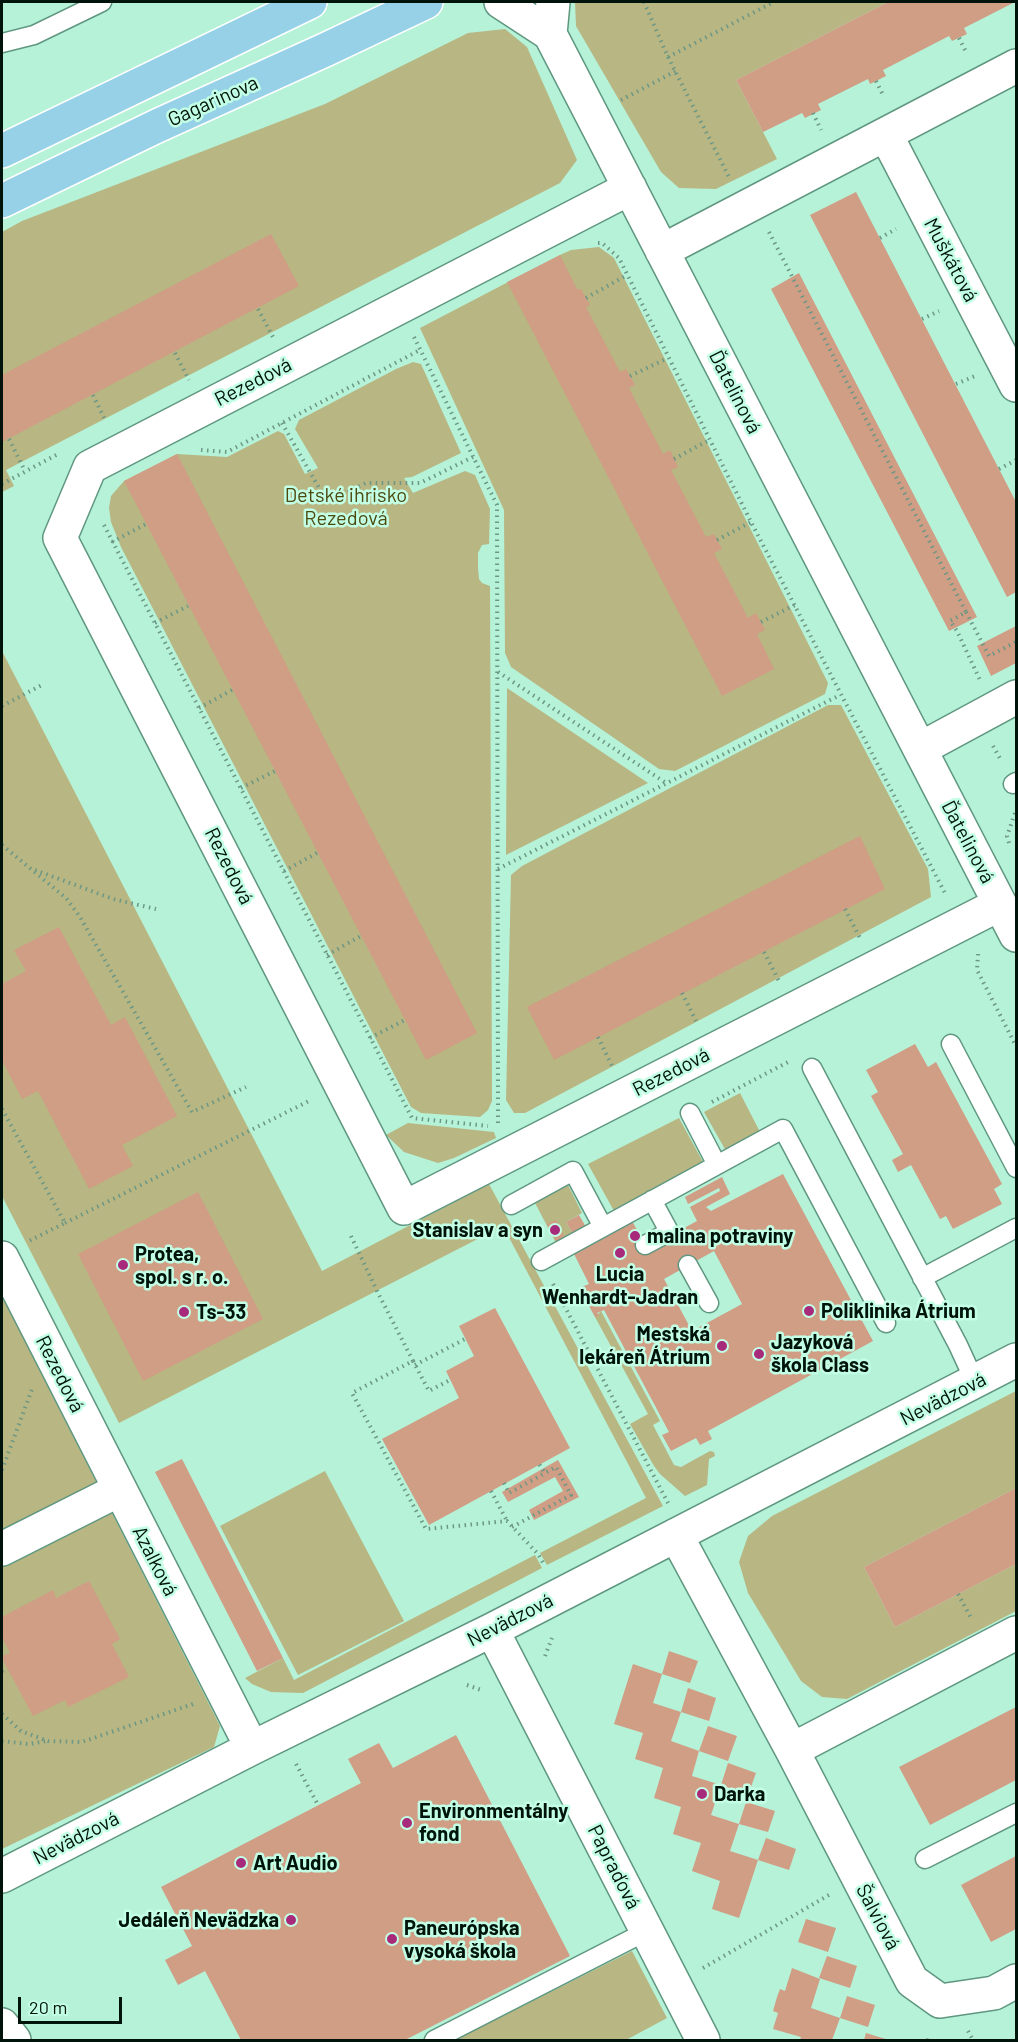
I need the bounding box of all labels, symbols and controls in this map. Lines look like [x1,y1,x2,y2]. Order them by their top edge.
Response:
street label: Gagarinova [164,70,262,132]
street label: Muškátová [919,214,983,306]
street label: Ďatelinová [704,346,766,438]
street label: Rezedová [210,352,296,412]
park label: Detské ihrisko Rezedová [285,483,407,530]
street label: Ďatelinová [936,796,1000,888]
street label: Rezedová [199,823,259,909]
street label: Rezedová [628,1042,714,1102]
place label: Stanislav a syn [412,1218,543,1242]
marker: Stanislav a syn [548,1223,562,1237]
place label: malina potraviny [647,1224,793,1248]
marker: malina potraviny [628,1229,642,1243]
place label: Protea, spol. s r. o. [135,1242,228,1289]
marker: Lucia Wenhardt-Jadran [613,1246,627,1260]
marker: Protea, spol. s r. o. [116,1258,130,1272]
place label: Lucia Wenhardt-Jadran [542,1262,698,1309]
place label: Poliklinika Átrium [821,1299,976,1323]
place label: Ts-33 [196,1300,246,1324]
marker: Poliklinika Átrium [802,1304,816,1318]
marker: Ts-33 [177,1305,191,1319]
place label: Mestská lekáreň Átrium [579,1322,710,1369]
place label: Jazyková škola Class [771,1330,869,1377]
street label: Rezedová [30,1331,90,1417]
marker: Mestská lekáreň Átrium [715,1339,729,1353]
marker: Jazyková škola Class [752,1347,766,1361]
street label: Nevädzová [896,1367,990,1431]
street label: Azalková [127,1522,183,1600]
street label: Nevädzová [463,1588,557,1652]
place label: Darka [714,1782,765,1806]
marker: Darka [695,1787,709,1801]
place label: Environmentálny fond [419,1799,568,1846]
street label: Nevädzová [29,1806,123,1870]
marker: Environmentálny fond [400,1816,414,1830]
street label: Papraďová [583,1821,645,1913]
place label: Art Audio [253,1851,338,1875]
marker: Art Audio [234,1856,248,1870]
street label: Šalviová [851,1880,905,1954]
place label: Jedáleň Nevädzka [118,1908,279,1932]
marker: Jedáleň Nevädzka [284,1913,298,1927]
place label: Paneurópska vysoká škola [404,1916,520,1963]
marker: Paneurópska vysoká škola [385,1932,399,1946]
scale bar [21,1985,124,2023]
text: 20 m [29,1996,67,2018]

